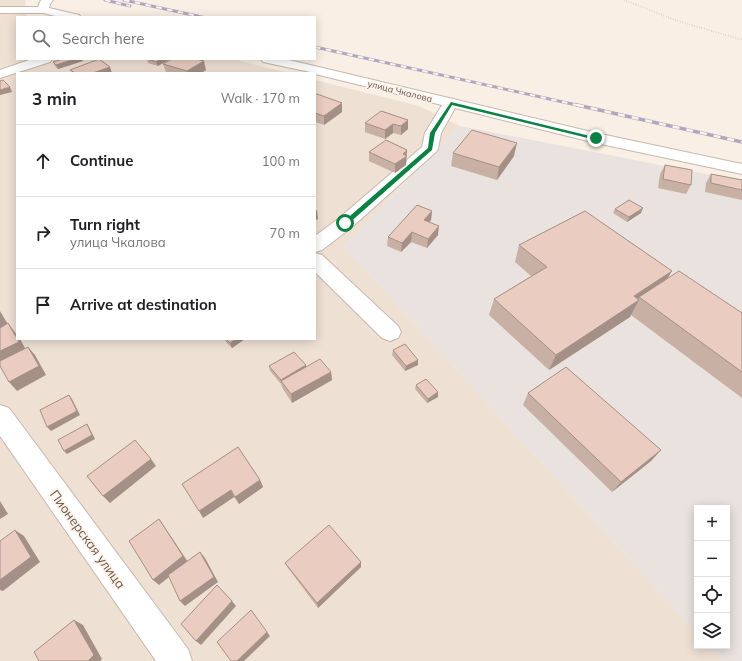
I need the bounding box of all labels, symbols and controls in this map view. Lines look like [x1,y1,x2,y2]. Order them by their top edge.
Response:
search box [16,16,316,60]
icon: search [30,27,52,49]
text: Search here [62,29,144,48]
street label: улица Чкалова [366,78,433,105]
text: 3 min [32,88,77,109]
text: Walk · 170 m [221,90,300,106]
route end [587,129,605,147]
icon: ahead [32,150,54,172]
text: Continue [70,151,133,170]
text: 100 m [262,153,300,169]
route start [336,214,354,232]
text: Turn right [70,215,140,234]
icon: right [32,222,54,244]
text: 70 m [270,225,300,241]
text: улица Чкалова [70,234,166,250]
icon: arrive [32,294,54,316]
text: Arrive at destination [70,295,217,314]
street label: Пионерская улица [47,487,129,591]
map controls [694,505,730,649]
button: + [694,505,730,541]
button: − [694,541,730,577]
button: locate [694,577,730,613]
button: layers [694,613,730,649]

